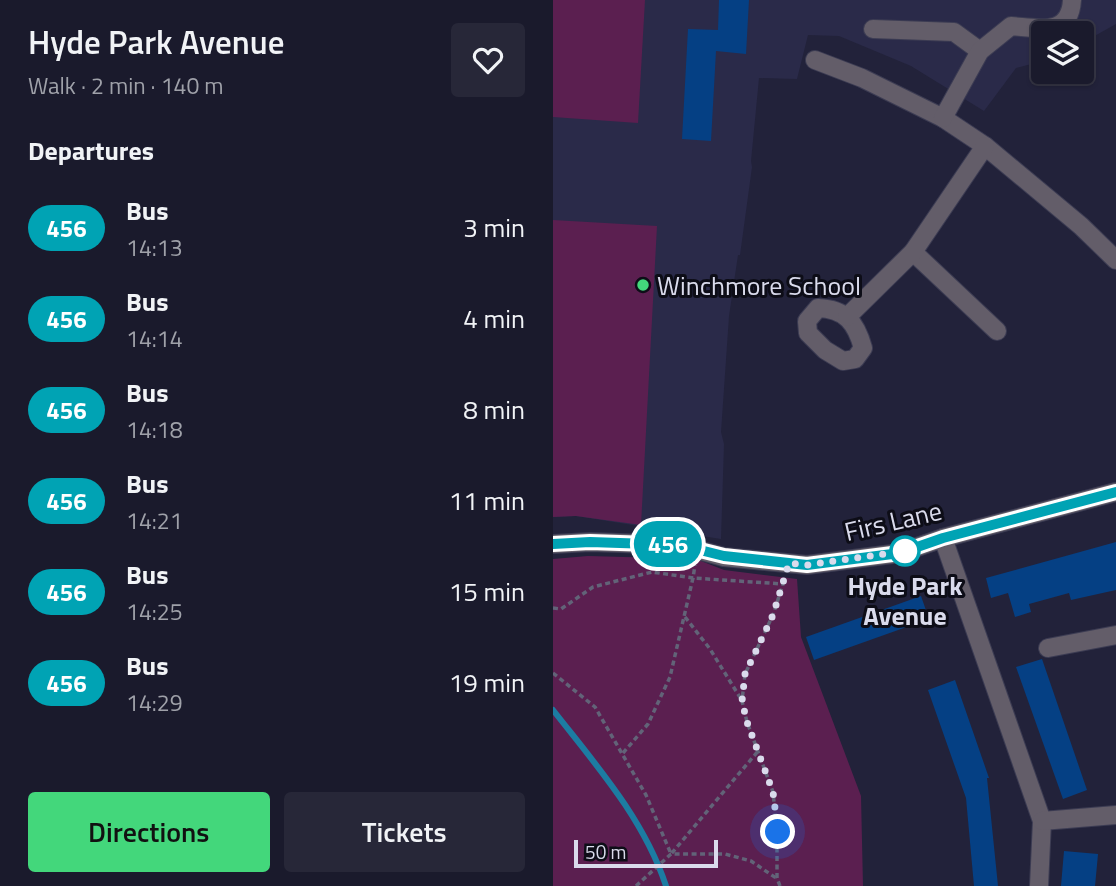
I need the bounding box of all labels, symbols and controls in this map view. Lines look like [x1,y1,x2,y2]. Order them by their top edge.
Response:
text: Hyde Park Avenue [28,17,284,67]
map controls [1031,21,1094,84]
button: layers [1031,21,1094,84]
button: heart [451,23,525,97]
text: Walk · 2 min · 140 m [28,68,224,103]
text: Departures [28,131,154,170]
text: Bus [126,191,168,230]
text: 3 min [463,208,525,247]
text: 456 [46,210,87,246]
text: 14:13 [126,230,183,265]
place label: Winchmore School [657,266,861,305]
marker: Winchmore School [635,277,651,293]
text: Bus [126,282,168,321]
text: 4 min [463,299,525,338]
text: 456 [46,301,87,337]
text: 14:14 [126,321,183,356]
text: Bus [126,373,168,412]
text: 8 min [463,390,525,429]
text: 456 [46,392,87,428]
text: 14:18 [126,412,183,447]
text: Bus [126,464,168,503]
text: 11 min [449,481,525,520]
text: 456 [46,483,87,519]
street label: Firs Lane [841,491,945,551]
text: 14:21 [126,503,183,538]
line badge: 456 [628,521,708,567]
text: 456 [648,526,688,562]
marker: Hyde Park Avenue [890,536,920,566]
text: Bus [126,555,168,594]
place label: Hyde Park Avenue [847,566,963,635]
text: 15 min [449,572,525,611]
text: 456 [46,574,87,610]
text: 14:25 [126,594,183,629]
text: Bus [126,646,168,685]
text: 19 min [449,663,525,702]
text: 456 [46,665,87,701]
text: 14:29 [126,685,183,720]
button: Directions [28,792,270,872]
button: Tickets [284,792,525,872]
your location [760,814,795,849]
scale bar [574,837,717,869]
text: 50 m [585,837,626,866]

